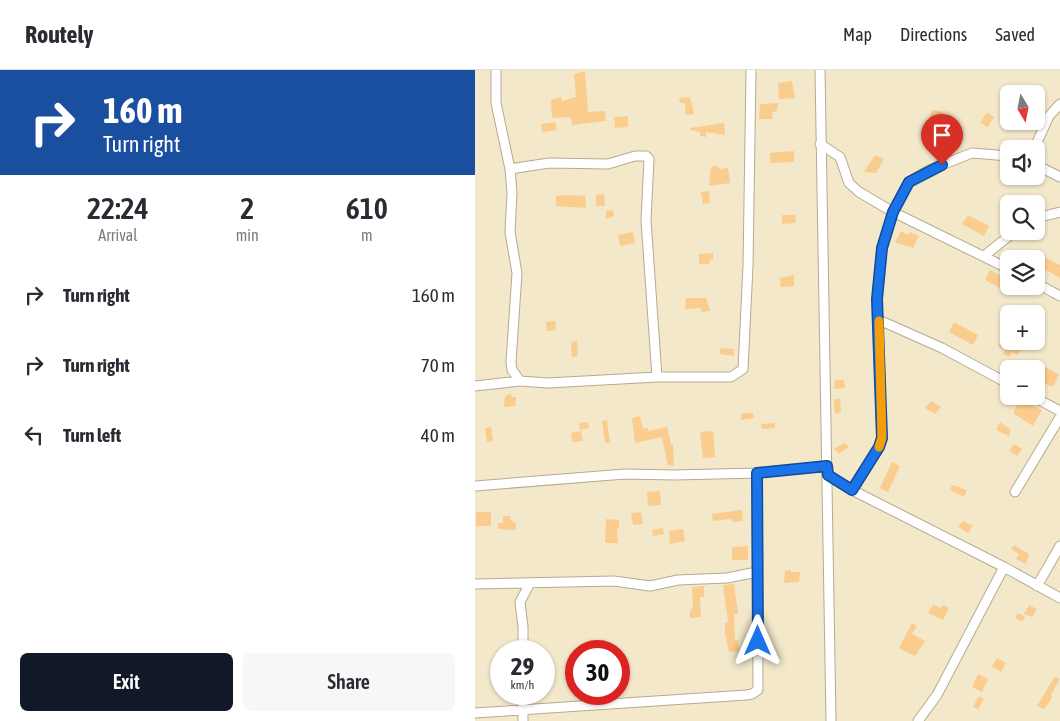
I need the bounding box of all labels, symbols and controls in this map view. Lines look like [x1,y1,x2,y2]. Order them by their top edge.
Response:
text: Routely [25,21,93,48]
text: Map [843,24,872,45]
text: Directions [900,24,967,45]
text: Saved [995,24,1035,45]
north arrow [1000,85,1045,130]
map controls [1000,85,1045,405]
icon: right [20,90,85,155]
text: 160 m [103,90,182,130]
pin [921,114,963,165]
icon: arrive [928,121,956,149]
text: Turn right [103,131,180,157]
button: sound [1000,140,1045,185]
text: 22:24 [87,191,149,225]
text: 2 [240,191,254,225]
text: 610 [346,191,388,225]
button: search [1000,195,1045,240]
text: Arrival [98,226,137,244]
text: min [236,226,259,244]
text: m [361,226,373,244]
button: layers [1000,250,1045,295]
icon: right [20,281,48,309]
text: Turn right [63,284,130,306]
text: 160 m [412,284,455,306]
button: + [1000,305,1045,350]
icon: right [20,351,48,379]
text: Turn right [63,354,130,376]
text: 70 m [421,354,455,376]
button: − [1000,360,1045,405]
icon: left [20,421,48,449]
text: Turn left [63,424,121,446]
text: 40 m [421,424,455,446]
position arrow [731,614,783,666]
speed limit sign: 30 [565,640,630,705]
text: 29 [511,652,534,680]
button: Exit [20,653,233,711]
button: Share [243,653,455,711]
text: km/h [511,678,534,692]

